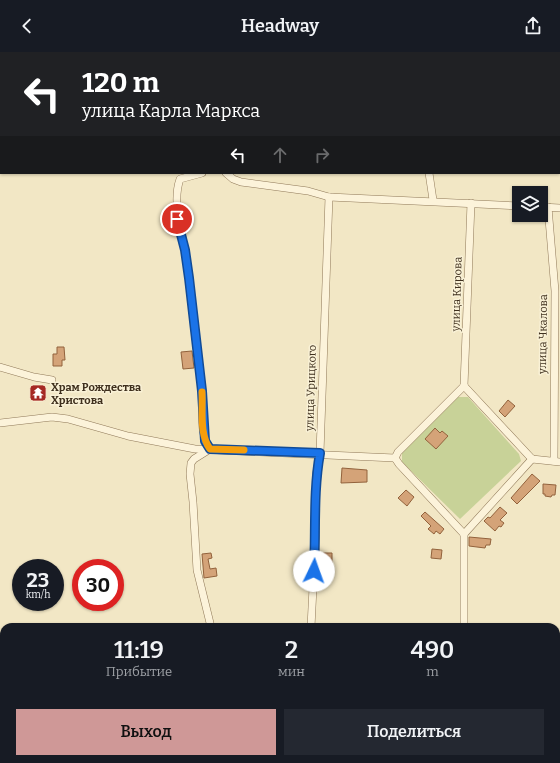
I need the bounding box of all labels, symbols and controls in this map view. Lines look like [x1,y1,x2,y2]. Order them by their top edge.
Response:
icon: back [16,15,38,37]
text: Headway [241,15,319,37]
icon: share [522,15,544,37]
text: 120 m [82,66,159,99]
icon: left [16,68,68,120]
text: улица Карла Маркса [82,100,260,122]
icon: left [227,144,249,166]
icon: ahead [269,144,291,166]
icon: right [311,144,333,166]
map controls [512,186,548,222]
button: layers [512,186,548,222]
pin [160,202,194,236]
icon: arrive [166,208,188,230]
street label: улица Кирова [449,256,465,333]
street label: улица Чкалова [536,294,550,375]
street label: улица Урицкого [303,345,319,432]
place label: Храм Рождества Христова [51,381,142,407]
temple icon: Храм Рождества Христова [28,383,48,403]
position arrow [293,550,335,592]
speed limit sign: 30 [72,559,124,611]
text: 23 [27,568,49,592]
text: km/h [26,589,50,601]
text: 11:19 [114,636,164,664]
text: 2 [285,636,298,664]
text: 490 [410,636,454,664]
text: Прибытие [106,664,172,679]
text: мин [278,664,305,679]
text: m [426,664,439,679]
button: Выход [16,709,276,755]
button: Поделиться [284,709,544,755]

